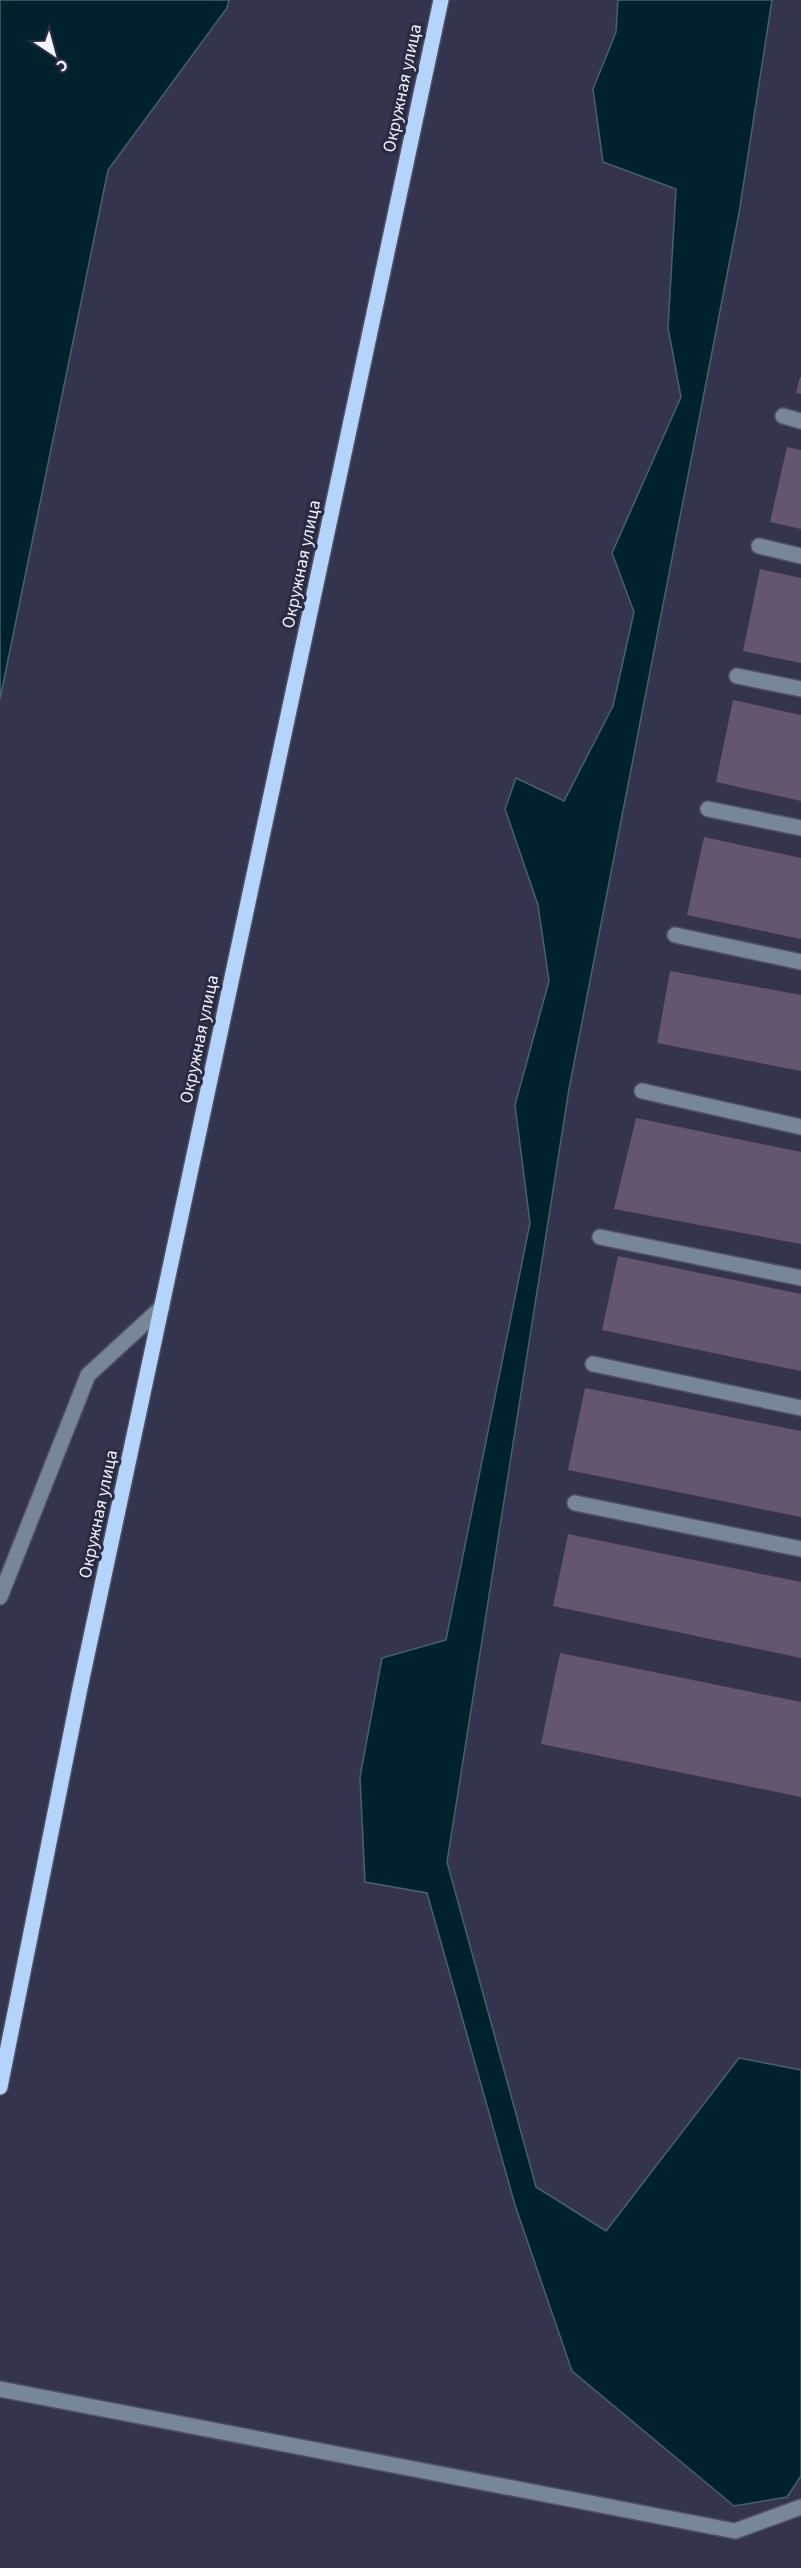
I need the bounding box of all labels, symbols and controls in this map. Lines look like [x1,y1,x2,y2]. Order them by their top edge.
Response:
street label: Окружная улица [377,22,428,155]
north arrow [24,24,84,84]
text: С [52,54,72,77]
street label: Окружная улица [276,498,327,631]
street label: Окружная улица [174,973,225,1106]
street label: Окружная улица [73,1448,124,1581]

